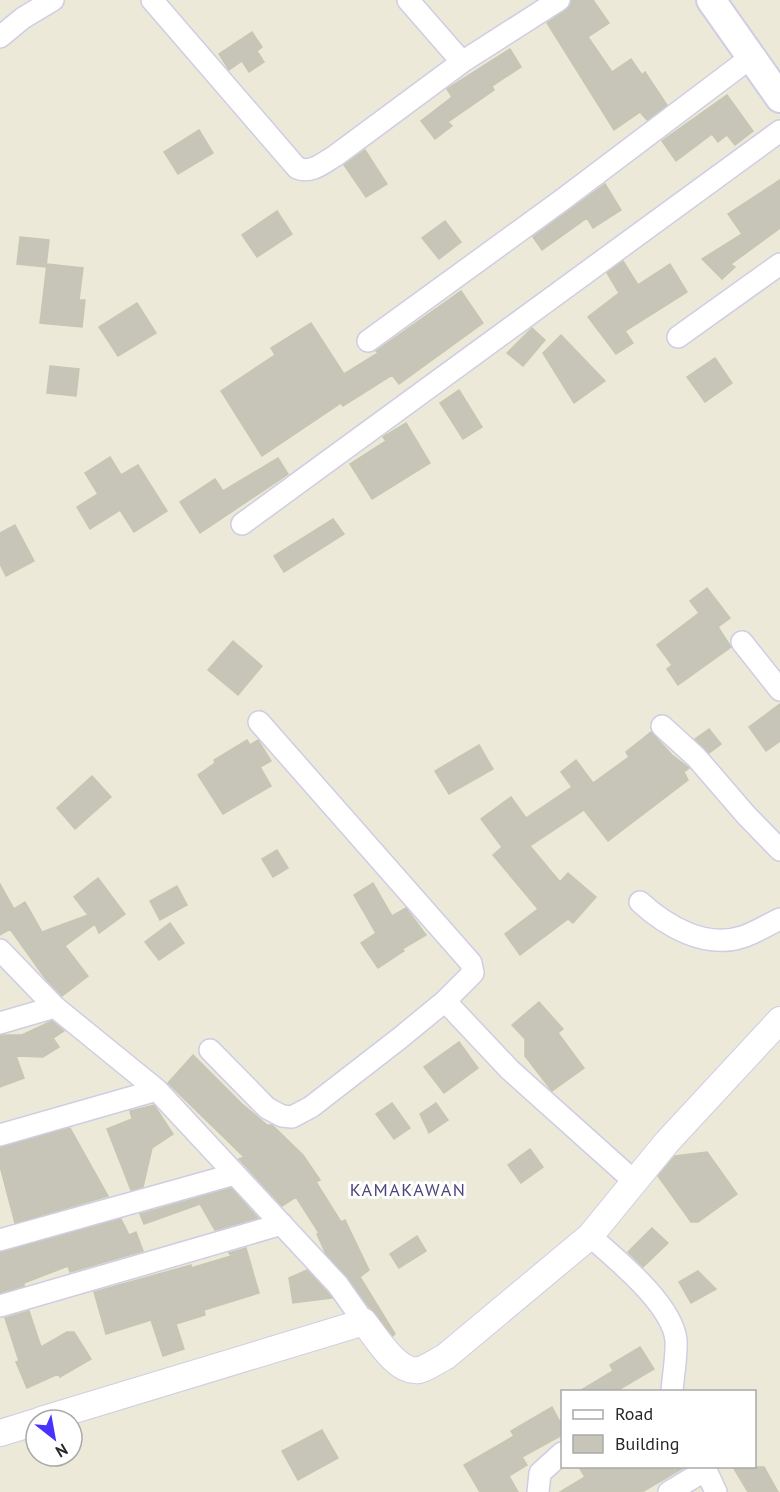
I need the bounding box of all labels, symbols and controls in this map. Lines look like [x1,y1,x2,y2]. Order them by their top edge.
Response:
district label: KAMAKAWAN [350,1178,466,1201]
legend [561,1390,756,1468]
text: Road [615,1402,653,1425]
north arrow [24,1408,84,1468]
text: Building [615,1432,679,1455]
text: N [52,1440,71,1462]

